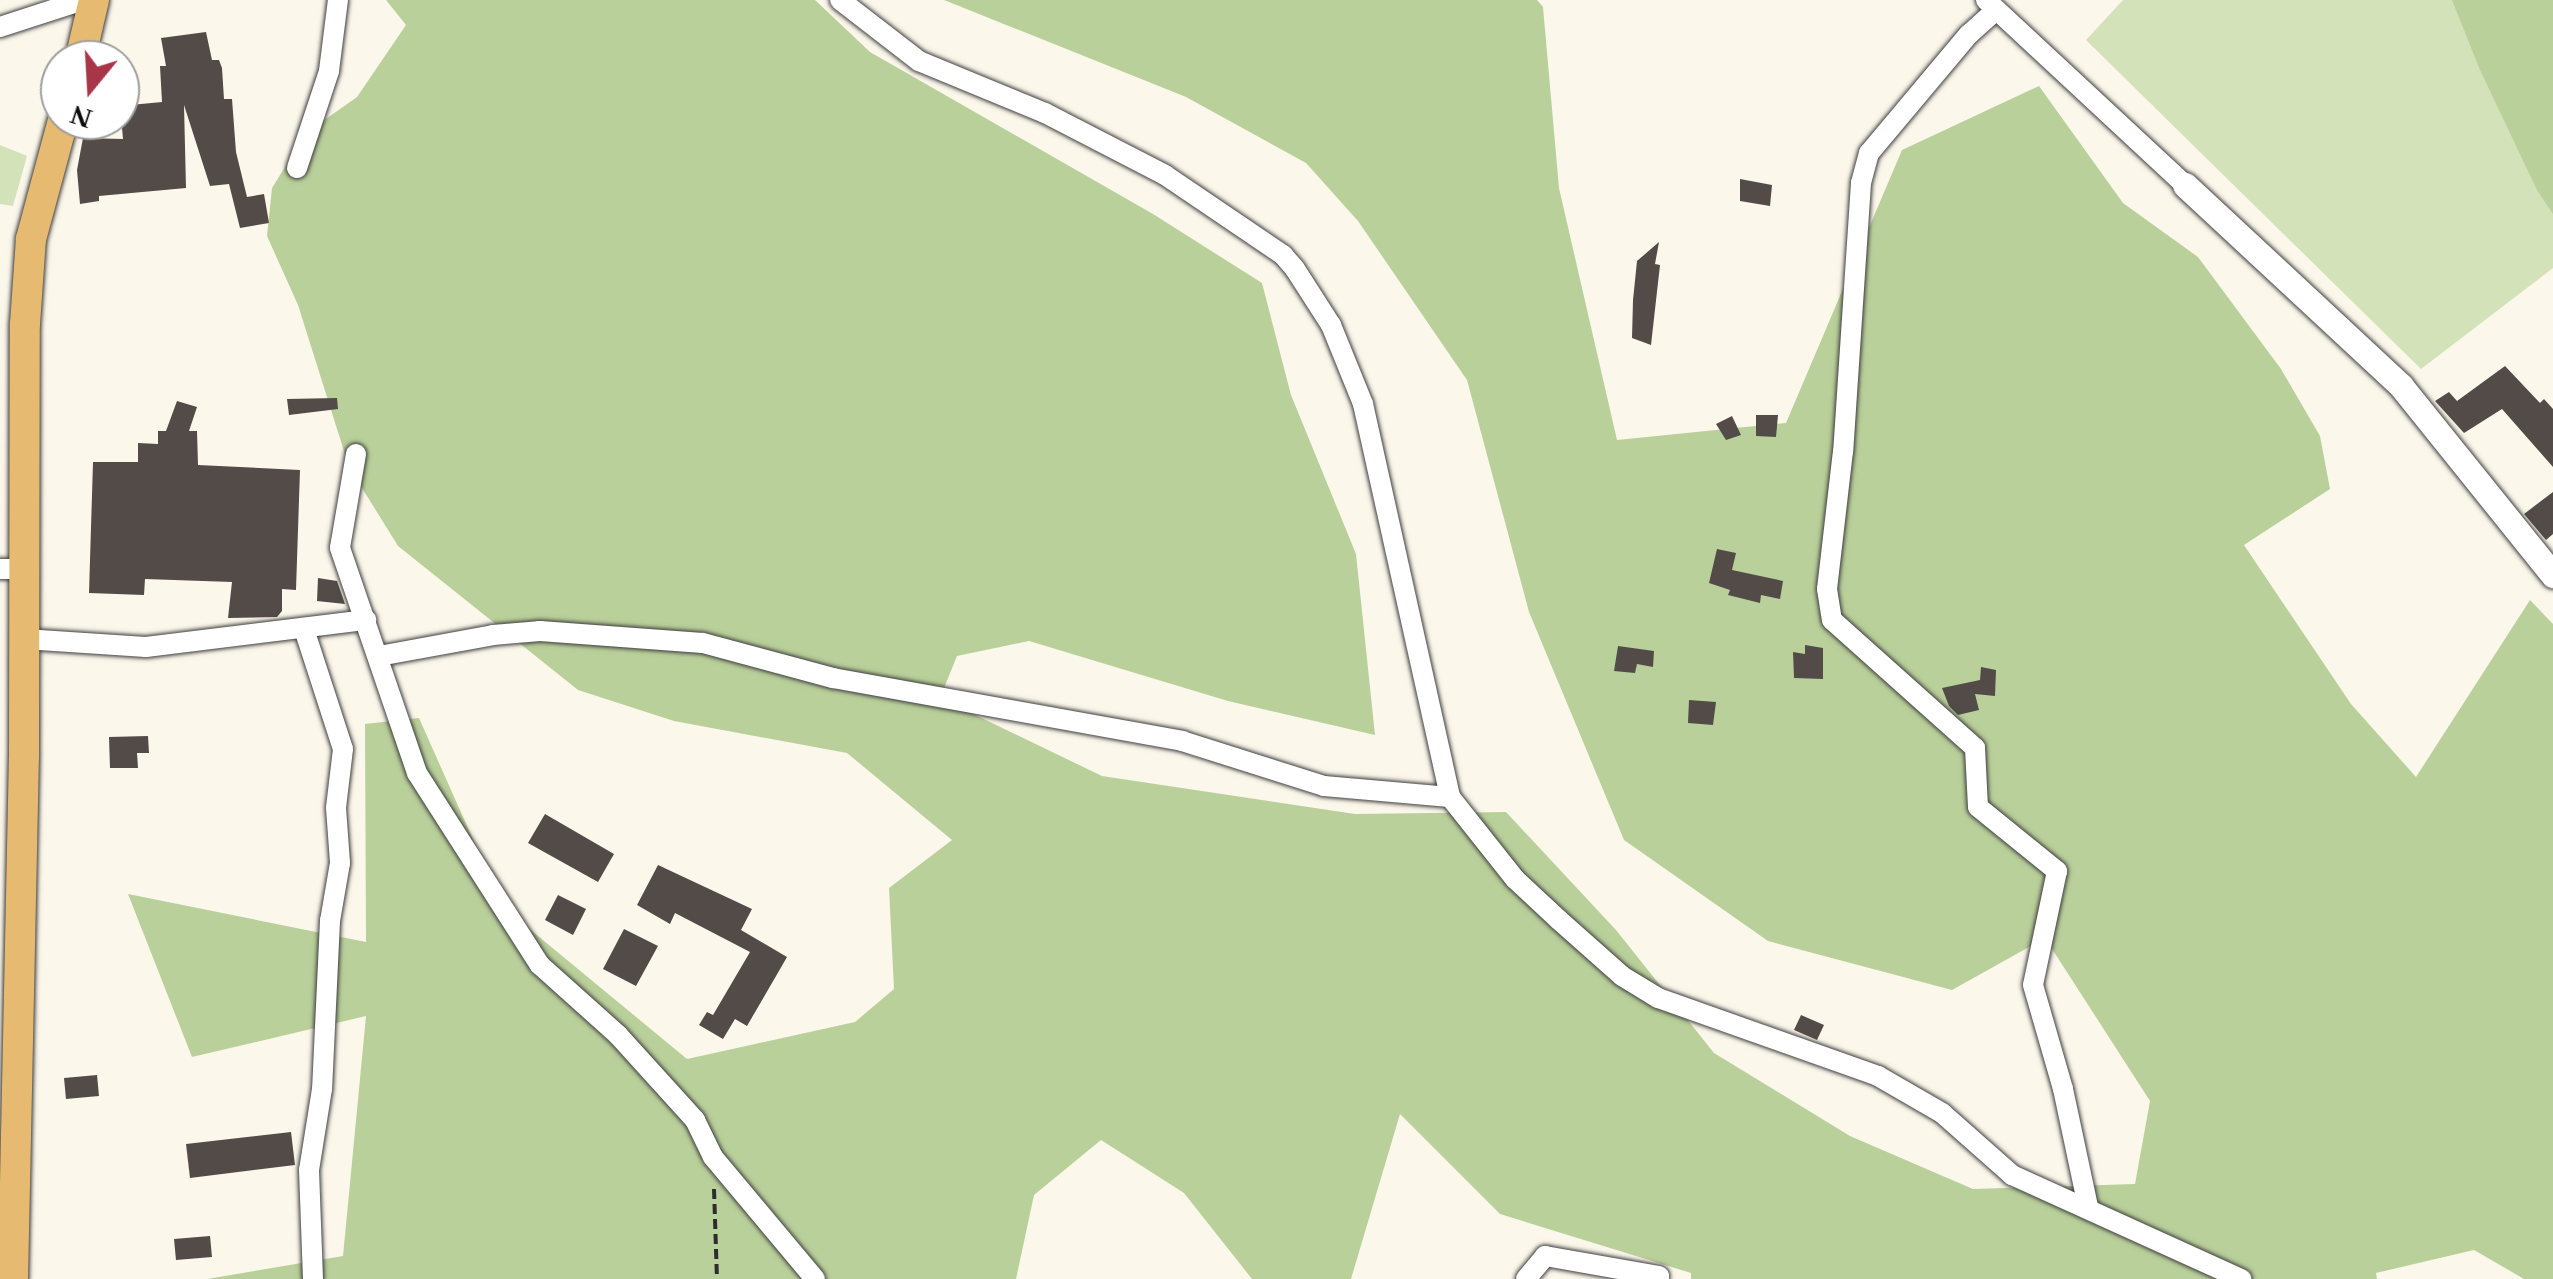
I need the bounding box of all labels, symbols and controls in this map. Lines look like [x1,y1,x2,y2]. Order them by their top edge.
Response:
north arrow [40,40,140,140]
text: N [67,99,96,135]

